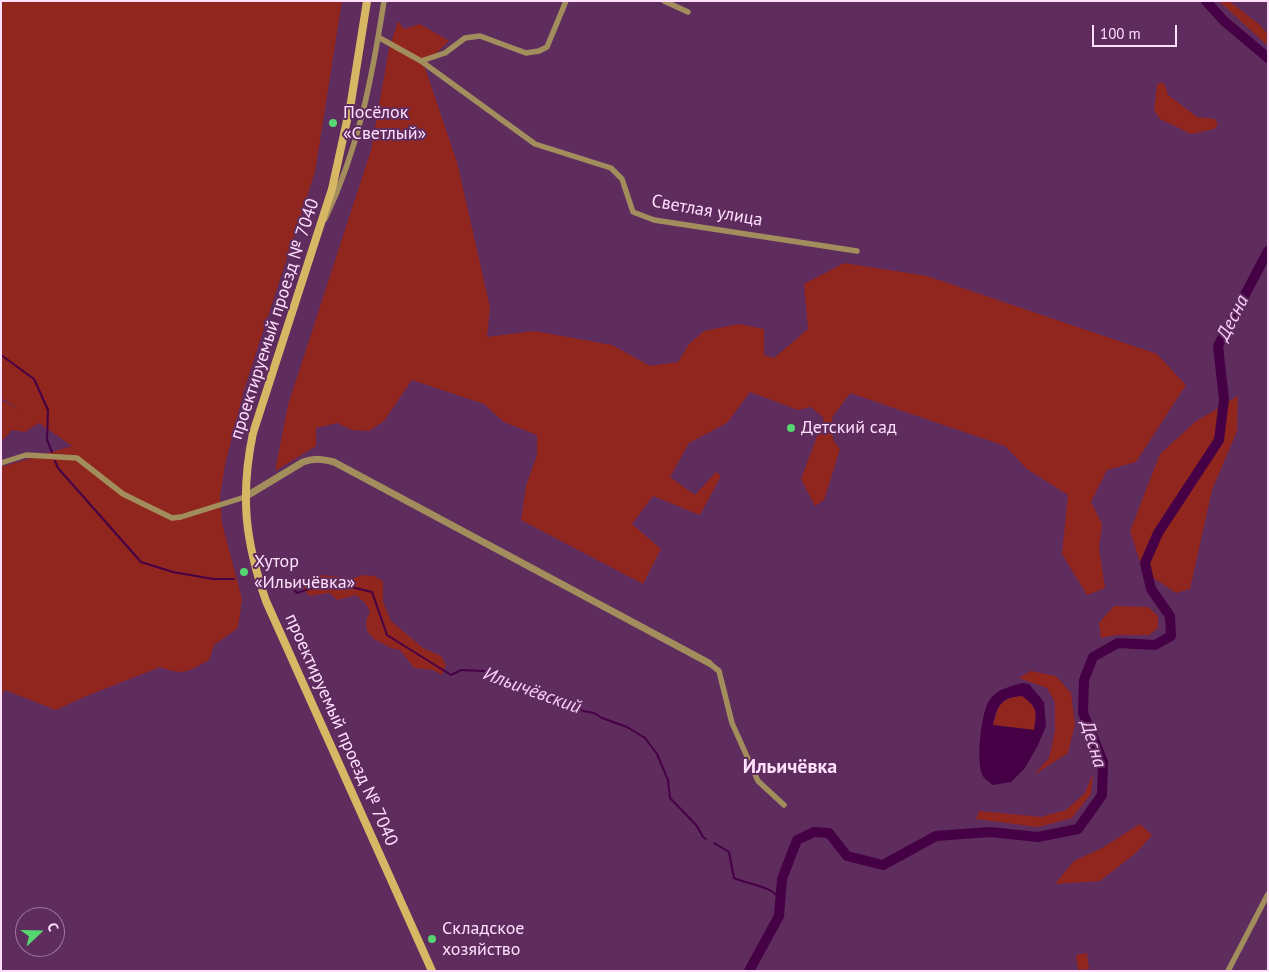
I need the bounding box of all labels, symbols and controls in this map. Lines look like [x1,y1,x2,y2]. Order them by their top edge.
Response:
scale bar [1094,15,1179,47]
text: 100 m [1100,24,1141,43]
place label: Посёлок «Светлый» [343,102,426,144]
marker: Посёлок «Светлый» [327,117,339,129]
street label: Светлая улица [650,191,764,231]
street label: проектируемый проезд № 7040 [226,196,324,442]
water label: Десна [1212,291,1254,345]
place label: Детский сад [801,417,897,439]
marker: Детский сад [785,422,797,434]
place label: Хутор «Ильичёвка» [254,551,355,594]
marker: Хутор «Ильичёвка» [238,566,250,578]
street label: проектируемый проезд № 7040 [280,611,402,849]
water label: Ильичёвский [480,663,584,719]
water label: Десна [1075,718,1111,770]
district label: Ильичёвка [743,755,837,779]
north arrow [15,907,65,957]
place label: Складское хозяйство [442,918,524,961]
text: С [43,920,63,934]
marker: Складское хозяйство [426,933,438,945]

